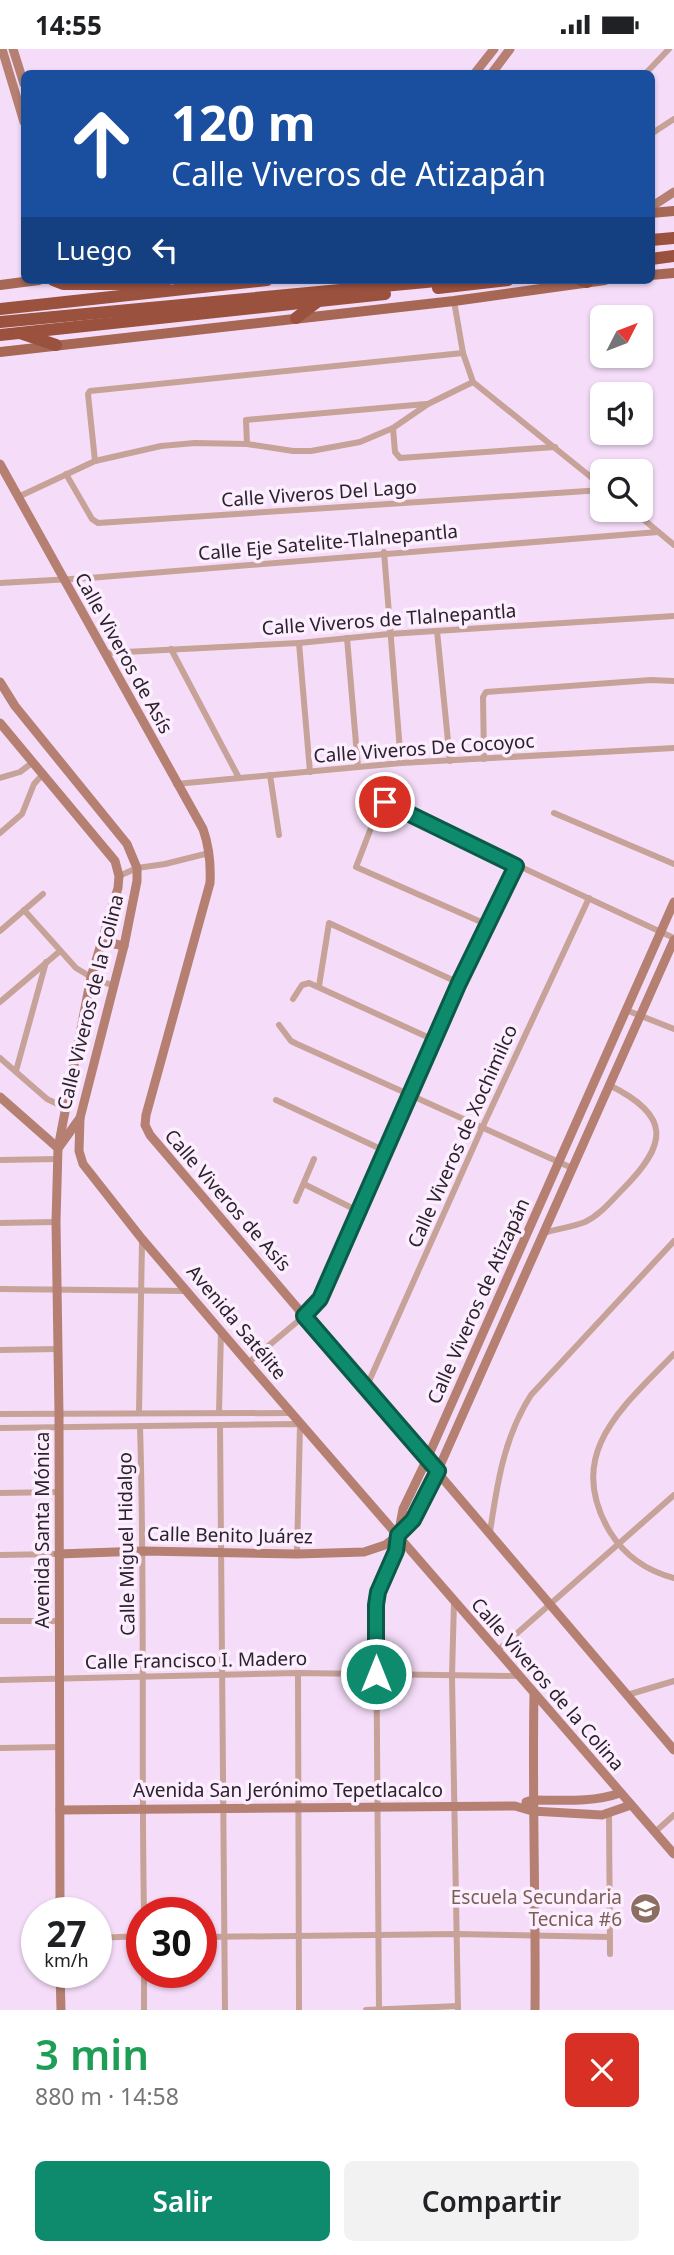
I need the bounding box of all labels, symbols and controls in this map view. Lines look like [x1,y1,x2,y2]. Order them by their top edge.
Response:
text: 14:55 [35,7,102,43]
text: 120 m [171,89,316,155]
icon: ahead [56,98,147,189]
text: Calle Viveros de Atizapán [171,152,546,195]
icon: left [146,231,184,269]
text: Luego [56,232,132,268]
north arrow [590,305,653,367]
map controls [590,305,653,522]
button: sound [590,382,653,445]
button: search [590,459,653,522]
street label: Calle Viveros Del Lago [220,473,418,513]
street label: Calle Eje Satelite-Tlalnepantla [197,518,459,566]
street label: Calle Viveros de Asís [69,568,179,738]
street label: Calle Viveros de Tlalnepantla [261,597,517,641]
street label: Calle Viveros De Cocoyoc [313,727,535,769]
pin [355,772,415,832]
icon: arrive [366,783,404,821]
street label: Calle Viveros de la Colina [51,891,129,1113]
street label: Calle Viveros de Xochimilco [401,1020,523,1252]
street label: Calle Viveros de Asís [159,1123,297,1277]
street label: Calle Viveros de Atizapán [421,1194,535,1408]
street label: Avenida Satélite [181,1259,293,1385]
street label: Avenida Santa Mónica [29,1432,55,1628]
street label: Calle Miguel Hidalgo [111,1452,141,1636]
street label: Calle Benito Juárez [147,1521,313,1549]
street label: Calle Viveros de la Colina [466,1592,630,1776]
position arrow [339,1637,413,1711]
street label: Calle Francisco I. Madero [85,1645,307,1675]
street label: Avenida San Jerónimo Tepetlacalco [133,1777,443,1803]
place label: Escuela Secundaria Tecnica #6 [451,1884,622,1932]
school or university icon: Escuela Secundaria Tecnica #6 [628,1891,662,1925]
speed limit sign: 30 [126,1897,217,1988]
text: 27 [46,1910,87,1957]
text: km/h [44,1948,89,1972]
text: 3 min [35,2025,149,2082]
button: close [565,2033,639,2107]
text: 880 m · 14:58 [35,2080,179,2112]
button: Salir [35,2161,330,2241]
button: Compartir [344,2161,639,2241]

